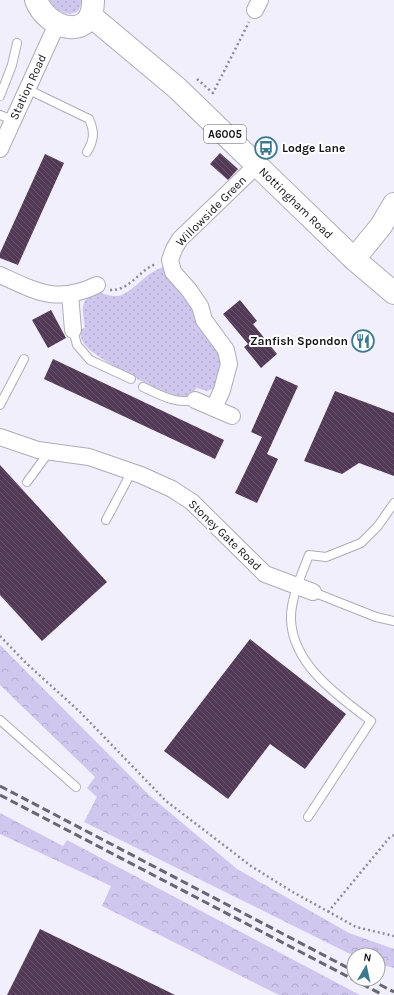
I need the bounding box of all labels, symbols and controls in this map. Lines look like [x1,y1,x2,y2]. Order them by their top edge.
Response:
street label: Station Road [7,52,49,122]
road number: A6005 [204,125,246,143]
bus stop icon: Lodge Lane [253,135,279,161]
place label: Lodge Lane [282,141,345,155]
street label: Nottingham Road [256,164,336,242]
street label: Willowside Green [173,173,249,249]
restaurant icon: Zanfish Spondon [350,328,376,354]
place label: Zanfish Spondon [250,334,348,348]
street label: Stoney Gate Road [186,497,264,573]
north arrow [346,947,386,987]
text: N [363,951,372,965]

